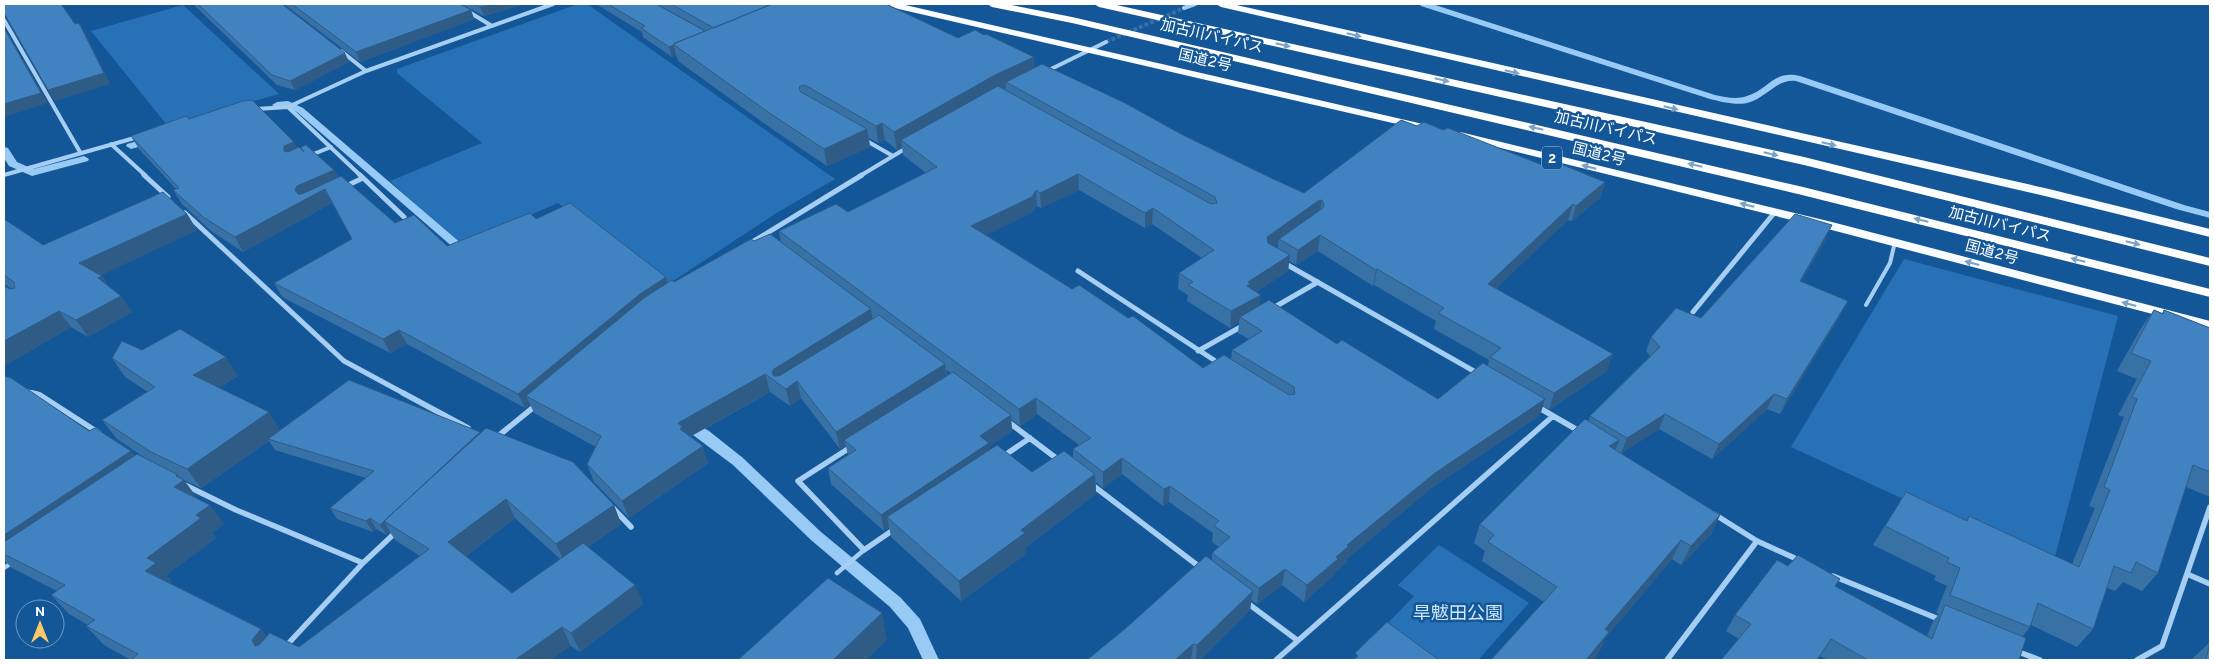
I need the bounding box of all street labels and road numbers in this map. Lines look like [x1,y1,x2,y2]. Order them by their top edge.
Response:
street label: 加古川バイパス [1159,16,1265,58]
street label: 国道2号 [1176,46,1233,77]
street label: 加古川バイパス [1553,108,1659,150]
street label: 国道2号 [1570,140,1627,171]
road number: 2 [1542,146,1562,170]
street label: 加古川バイパス [1947,204,2053,247]
street label: 国道2号 [1963,237,2020,270]

